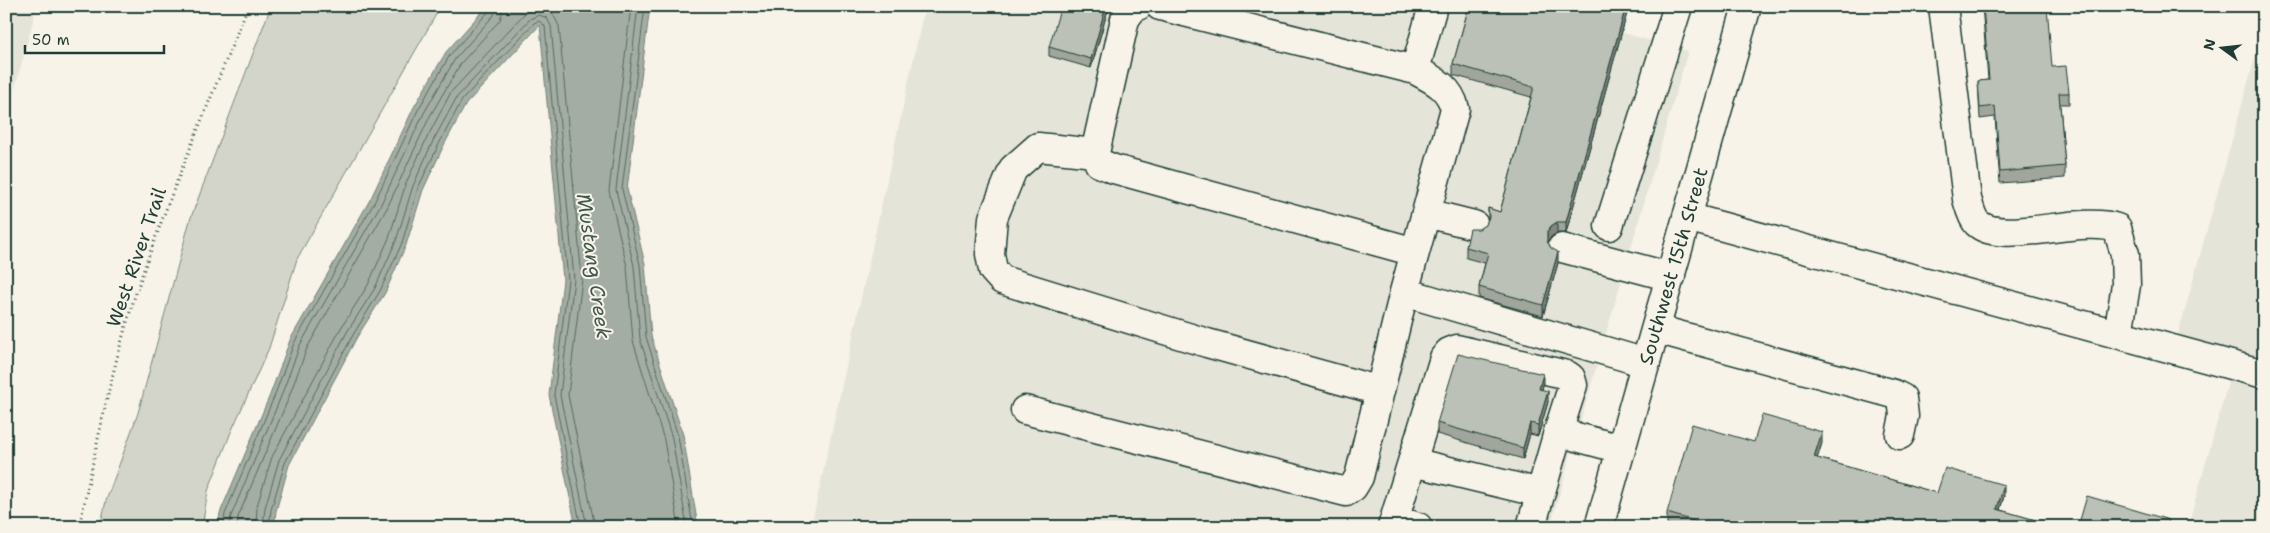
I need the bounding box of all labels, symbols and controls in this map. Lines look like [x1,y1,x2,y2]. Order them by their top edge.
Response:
scale bar [25,22,164,54]
north arrow [2198,22,2248,72]
text: 50 m [32,30,70,50]
text: N [2199,37,2220,52]
street label: Southwest 15th Street [1633,165,1714,368]
street label: West River Trail [101,184,172,330]
water label: Mustang Creek [571,192,617,341]

